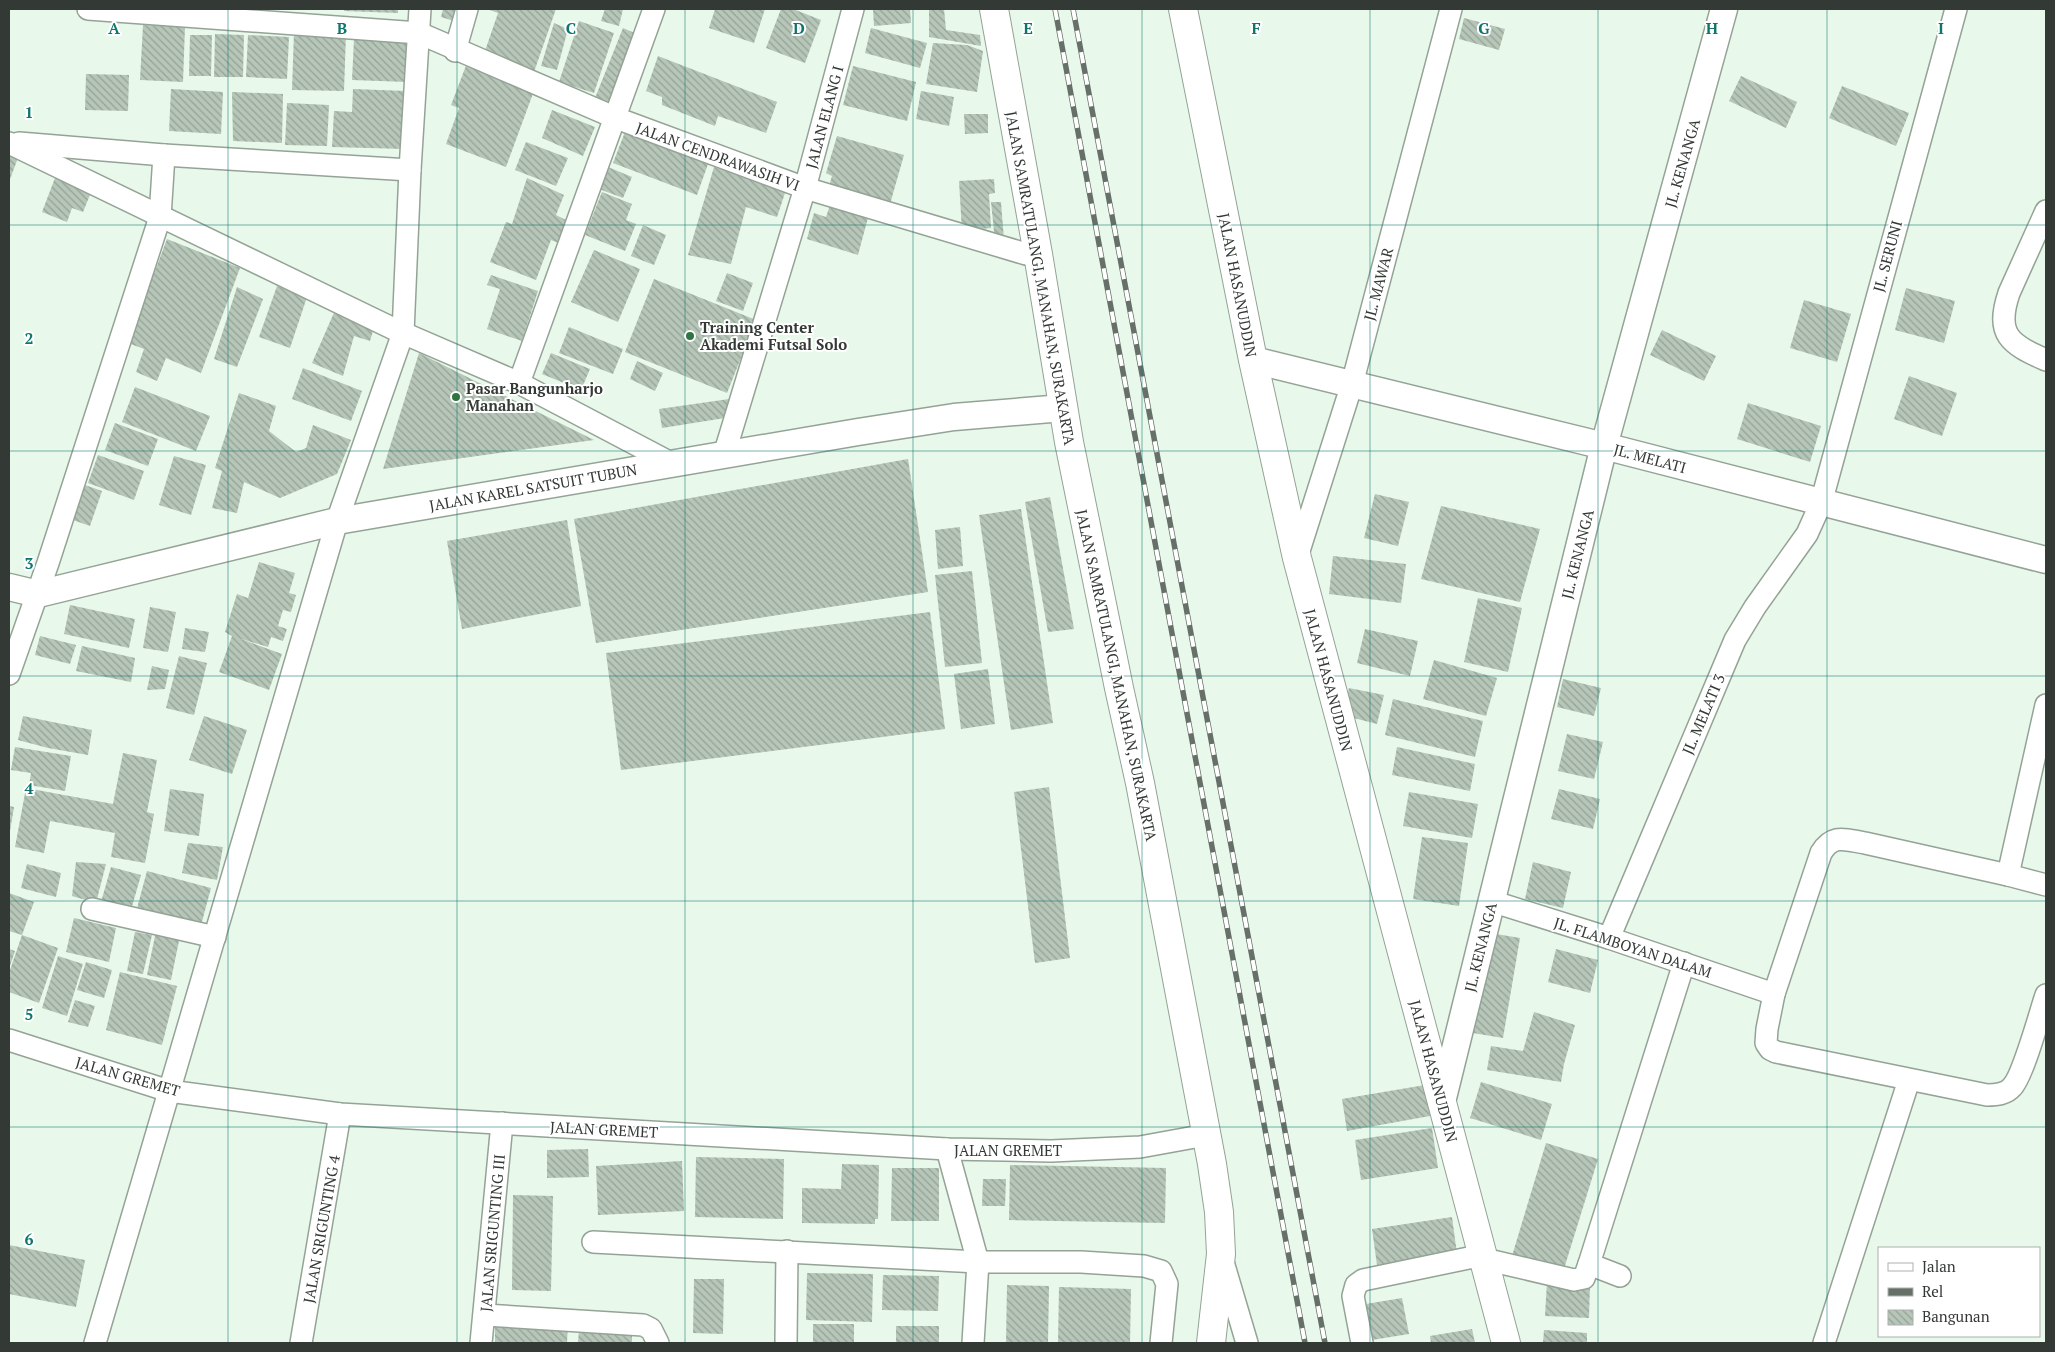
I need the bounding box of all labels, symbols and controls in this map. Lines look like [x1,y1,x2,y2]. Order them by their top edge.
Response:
text: A [108,17,120,39]
text: B [337,17,347,39]
text: C [566,17,576,39]
text: D [793,17,805,39]
text: E [1023,17,1033,39]
text: F [1251,17,1261,39]
text: G [1478,17,1490,39]
text: H [1706,17,1718,39]
text: I [1938,17,1944,39]
street label: JALAN ELANG I [801,63,847,171]
text: 1 [24,101,34,123]
street label: JALAN SAMRATULANGI, MANAHAN, SURAKARTA [1002,110,1080,447]
street label: JL. KENANGA [1660,115,1704,210]
street label: JALAN CENDRAWASIH VI [633,117,803,195]
street label: JALAN HASANUDDIN [1214,211,1262,359]
street label: JL. SERUNI [1868,218,1906,294]
street label: JL. MAWAR [1359,245,1397,323]
place label: Training Center Akademi Futsal Solo [700,317,847,354]
text: 2 [24,327,34,349]
marker: Training Center Akademi Futsal Solo [684,330,696,342]
place label: Pasar Bangunharjo Manahan [466,378,603,415]
marker: Pasar Bangunharjo Manahan [450,391,462,403]
street label: JL. MELATI [1612,439,1688,477]
street label: JALAN KAREL SATSUIT TUBUN [428,459,638,515]
street label: JL. KENANGA [1556,506,1598,601]
street label: JALAN SAMRATULANGI, MANAHAN, SURAKARTA [1072,507,1162,843]
text: 3 [24,552,34,574]
street label: JALAN HASANUDDIN [1300,607,1358,753]
street label: JL. MELATI 3 [1677,671,1729,757]
text: 4 [24,777,34,799]
street label: JL. KENANGA [1459,899,1501,994]
street label: JL. FLAMBOYAN DALAM [1552,912,1714,982]
street label: JALAN HASANUDDIN [1405,998,1463,1144]
text: 5 [24,1003,34,1025]
street label: JALAN GREMET [73,1051,183,1101]
street label: JALAN GREMET [550,1116,658,1142]
street label: JALAN GREMET [954,1140,1062,1160]
street label: JALAN SRIGUNTING 4 [298,1153,344,1305]
street label: JALAN SRIGUNTING III [475,1153,509,1313]
text: 6 [24,1228,34,1250]
legend [1878,1247,2040,1337]
text: Jalan [1922,1256,1956,1276]
text: Rel [1922,1281,1943,1301]
text: Bangunan [1922,1306,1990,1326]

